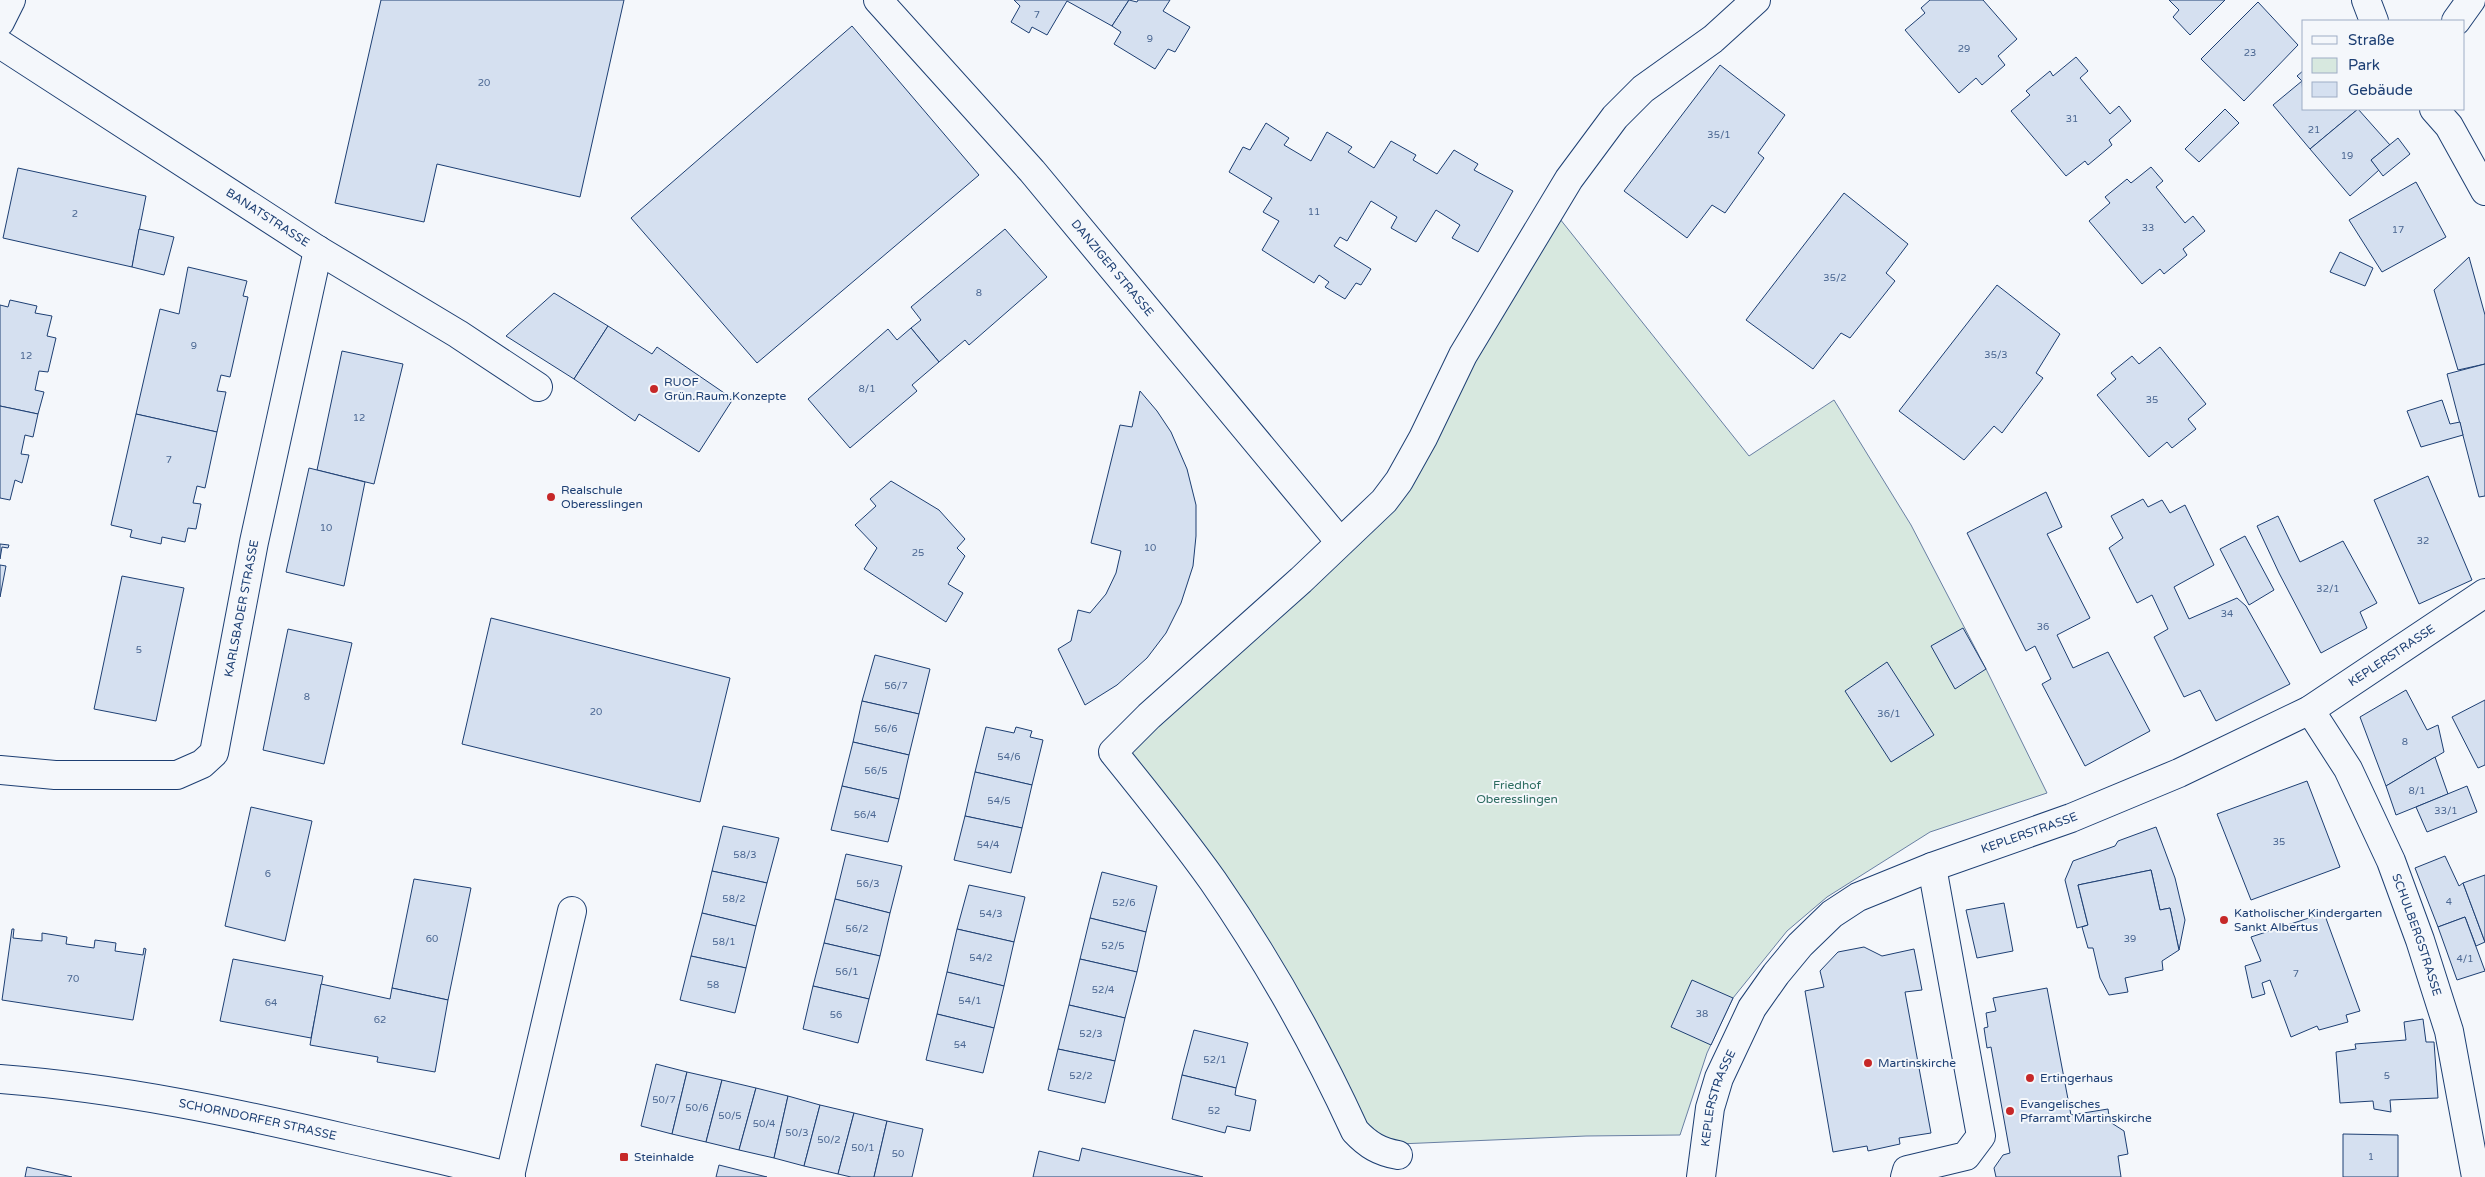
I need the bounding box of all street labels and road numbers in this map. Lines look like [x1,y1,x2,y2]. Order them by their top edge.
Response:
street label: BANATSTRASSE [223,185,312,250]
street label: DANZIGER STRASSE [1068,217,1157,319]
street label: KARLSBADER STRASSE [222,538,261,678]
street label: KEPLERSTRASSE [2346,621,2438,689]
street label: KEPLERSTRASSE [1979,809,2080,856]
street label: SCHULBERGSTRASSE [2389,872,2445,998]
street label: KEPLERSTRASSE [1698,1047,1739,1148]
street label: SCHORNDORFER STRASSE [178,1096,338,1143]

